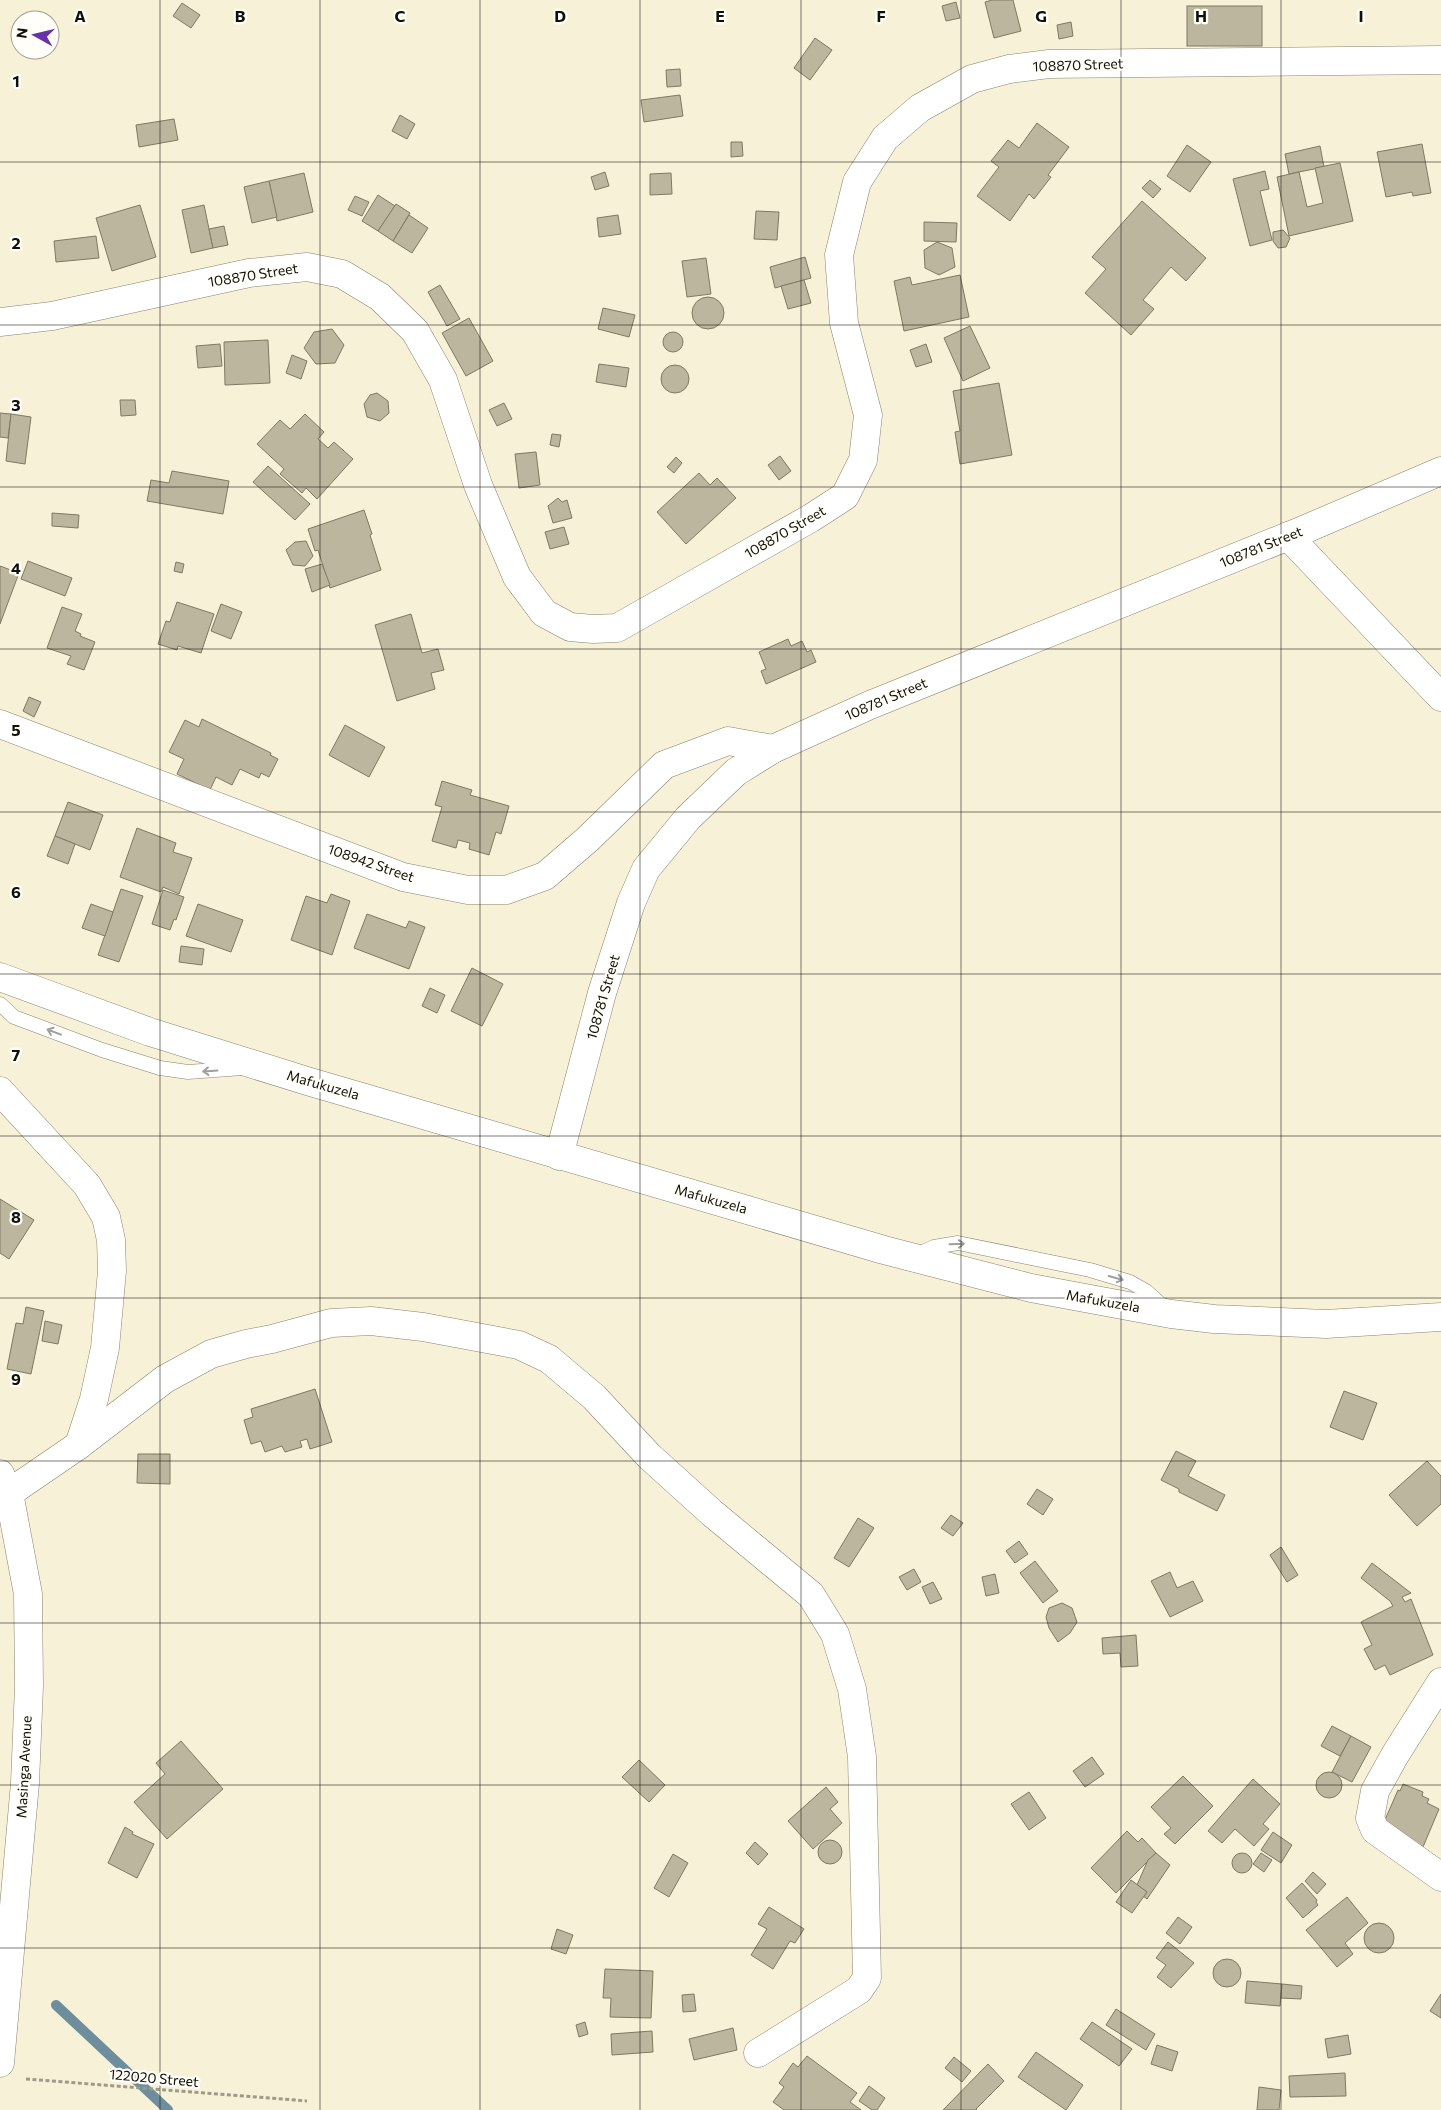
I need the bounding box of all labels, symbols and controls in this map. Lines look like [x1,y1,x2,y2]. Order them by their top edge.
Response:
text: A [74,6,86,25]
text: B [235,6,246,25]
text: C [395,6,406,25]
text: D [554,6,566,25]
text: E [715,6,725,25]
text: F [876,6,886,25]
text: G [1035,6,1047,25]
text: H [1195,6,1207,25]
text: I [1358,6,1364,25]
north arrow [10,10,60,60]
text: N [12,27,31,40]
street label: 108870 Street [1032,54,1124,75]
text: 1 [12,71,20,90]
text: 2 [11,233,21,252]
street label: 108870 Street [207,259,299,290]
text: 3 [11,395,21,414]
street label: 108870 Street [741,501,829,562]
street label: 108781 Street [1217,522,1305,571]
text: 4 [11,558,21,577]
street label: 108781 Street [842,673,930,723]
text: 5 [11,720,21,739]
street label: 108942 Street [326,840,417,885]
text: 6 [11,882,21,901]
street label: 108781 Street [582,952,623,1041]
one-way arrow [47,1027,62,1036]
text: 7 [12,1045,21,1064]
one-way arrow [202,1066,218,1075]
street label: Mafukuzela [285,1066,361,1103]
street label: Mafukuzela [673,1180,749,1217]
text: 8 [11,1207,21,1226]
one-way arrow [949,1240,965,1249]
one-way arrow [1107,1273,1123,1283]
street label: Mafukuzela [1065,1286,1141,1315]
text: 9 [11,1369,21,1388]
street label: Masinga Avenue [12,1715,35,1819]
street label: 122020 Street [109,2065,200,2090]

